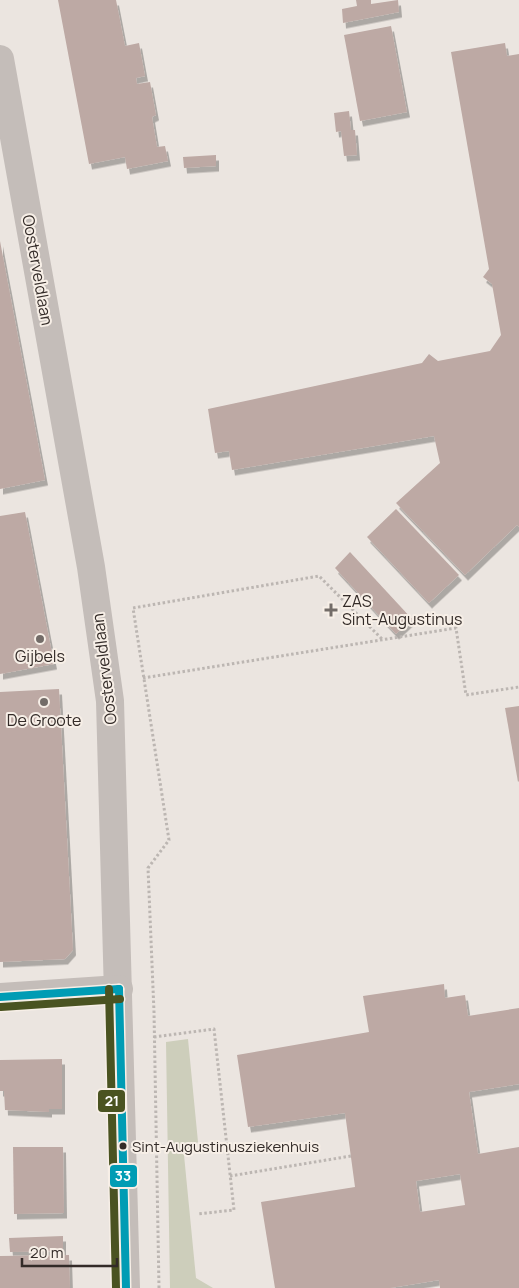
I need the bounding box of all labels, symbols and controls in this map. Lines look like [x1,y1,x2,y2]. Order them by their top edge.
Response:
street label: Oosterveldlaan [17,213,59,327]
place label: ZAS Sint-Augustinus [342,590,462,630]
marker: ZAS Sint-Augustinus [324,603,338,617]
street label: Oosterveldlaan [86,612,122,726]
marker: Gijbels [34,633,46,645]
place label: Gijbels [15,645,65,667]
marker: De Groote [38,696,50,708]
place label: De Groote [7,709,81,731]
line badge: 21 [97,1089,126,1113]
text: 21 [105,1091,119,1110]
place label: Sint-Augustinusziekenhuis [132,1136,319,1157]
marker: Sint-Augustinusziekenhuis [118,1141,128,1151]
line badge: 33 [109,1164,138,1188]
text: 33 [115,1166,131,1185]
scale bar [22,1236,118,1268]
text: 20 m [30,1242,63,1263]

